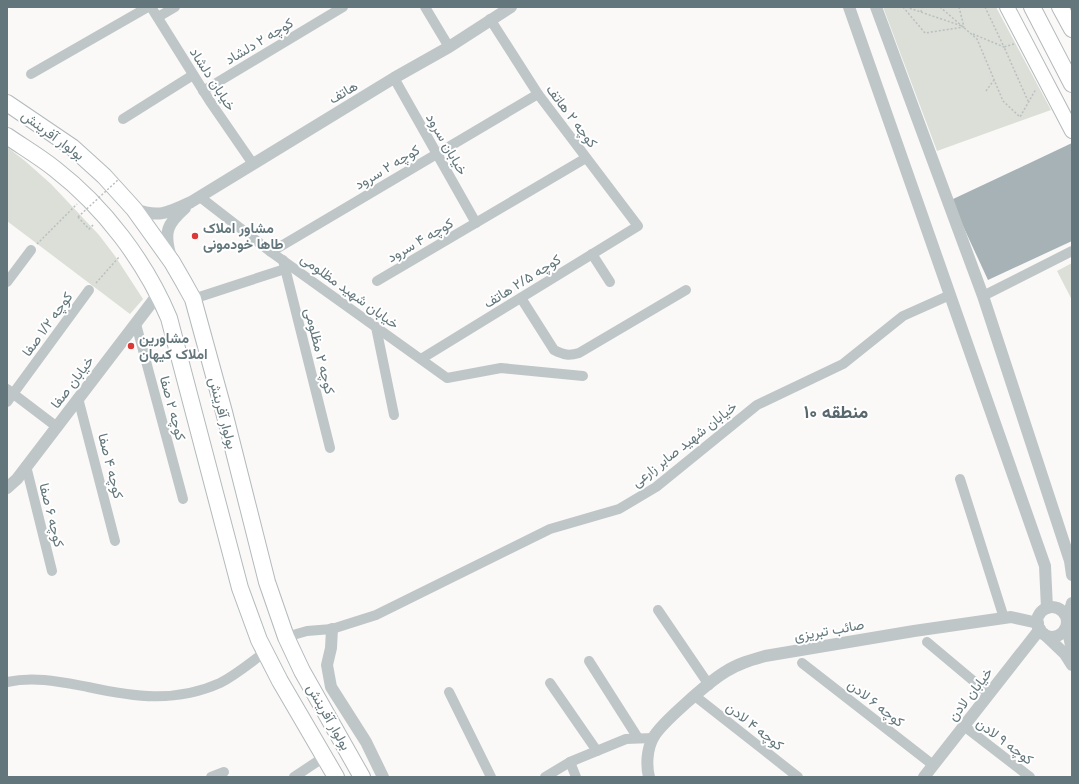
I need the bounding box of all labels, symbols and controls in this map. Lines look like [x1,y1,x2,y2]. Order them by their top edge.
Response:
street label: کوچه ۲ دلشاد [221,13,297,69]
street label: خیابان دلشاد [186,43,241,114]
street label: هاتف [325,75,361,108]
street label: کوچه ۲ هاتف [542,80,602,152]
street label: بولوار آفرینش [18,105,89,164]
street label: خیابان سرود [422,109,473,178]
street label: کوچه ۲ سرود [351,140,423,194]
street label: کوچه ۴ سرود [383,213,457,267]
place label: مشاور املاک طاها خودمونی [203,218,284,253]
marker: مشاور املاک طاها خودمونی [190,231,200,241]
street label: خیابان شهید مظلومی [297,248,403,333]
street label: کوچه ۲/۵ هاتف [479,249,565,313]
street label: کوچه ۱/۲ صفا [17,288,77,360]
street label: کوچه ۲ مظلومی [300,306,340,396]
place label: مشاورین املاک کیهان [139,328,208,363]
marker: مشاورین املاک کیهان [126,341,136,351]
street label: خیابان صفا [46,351,98,412]
street label: کوچه ۲ صفا [155,374,191,442]
street label: بولوار آفرینش [205,375,242,451]
street label: خیابان شهید صابر زارعی [627,396,740,491]
district label: منطقه ۱۰ [804,399,869,423]
street label: کوچه ۴ صفا [93,431,129,501]
street label: کوچه ۶ صفا [34,481,70,549]
street label: صائب تبریزی [792,614,866,645]
street label: خیابان لادن [943,663,997,724]
street label: کوچه ۶ لادن [843,674,909,732]
street label: بولوار آفرینش [303,680,356,753]
street label: کوچه ۴ لادن [722,697,788,755]
street label: کوچه ۹ لادن [972,713,1038,769]

